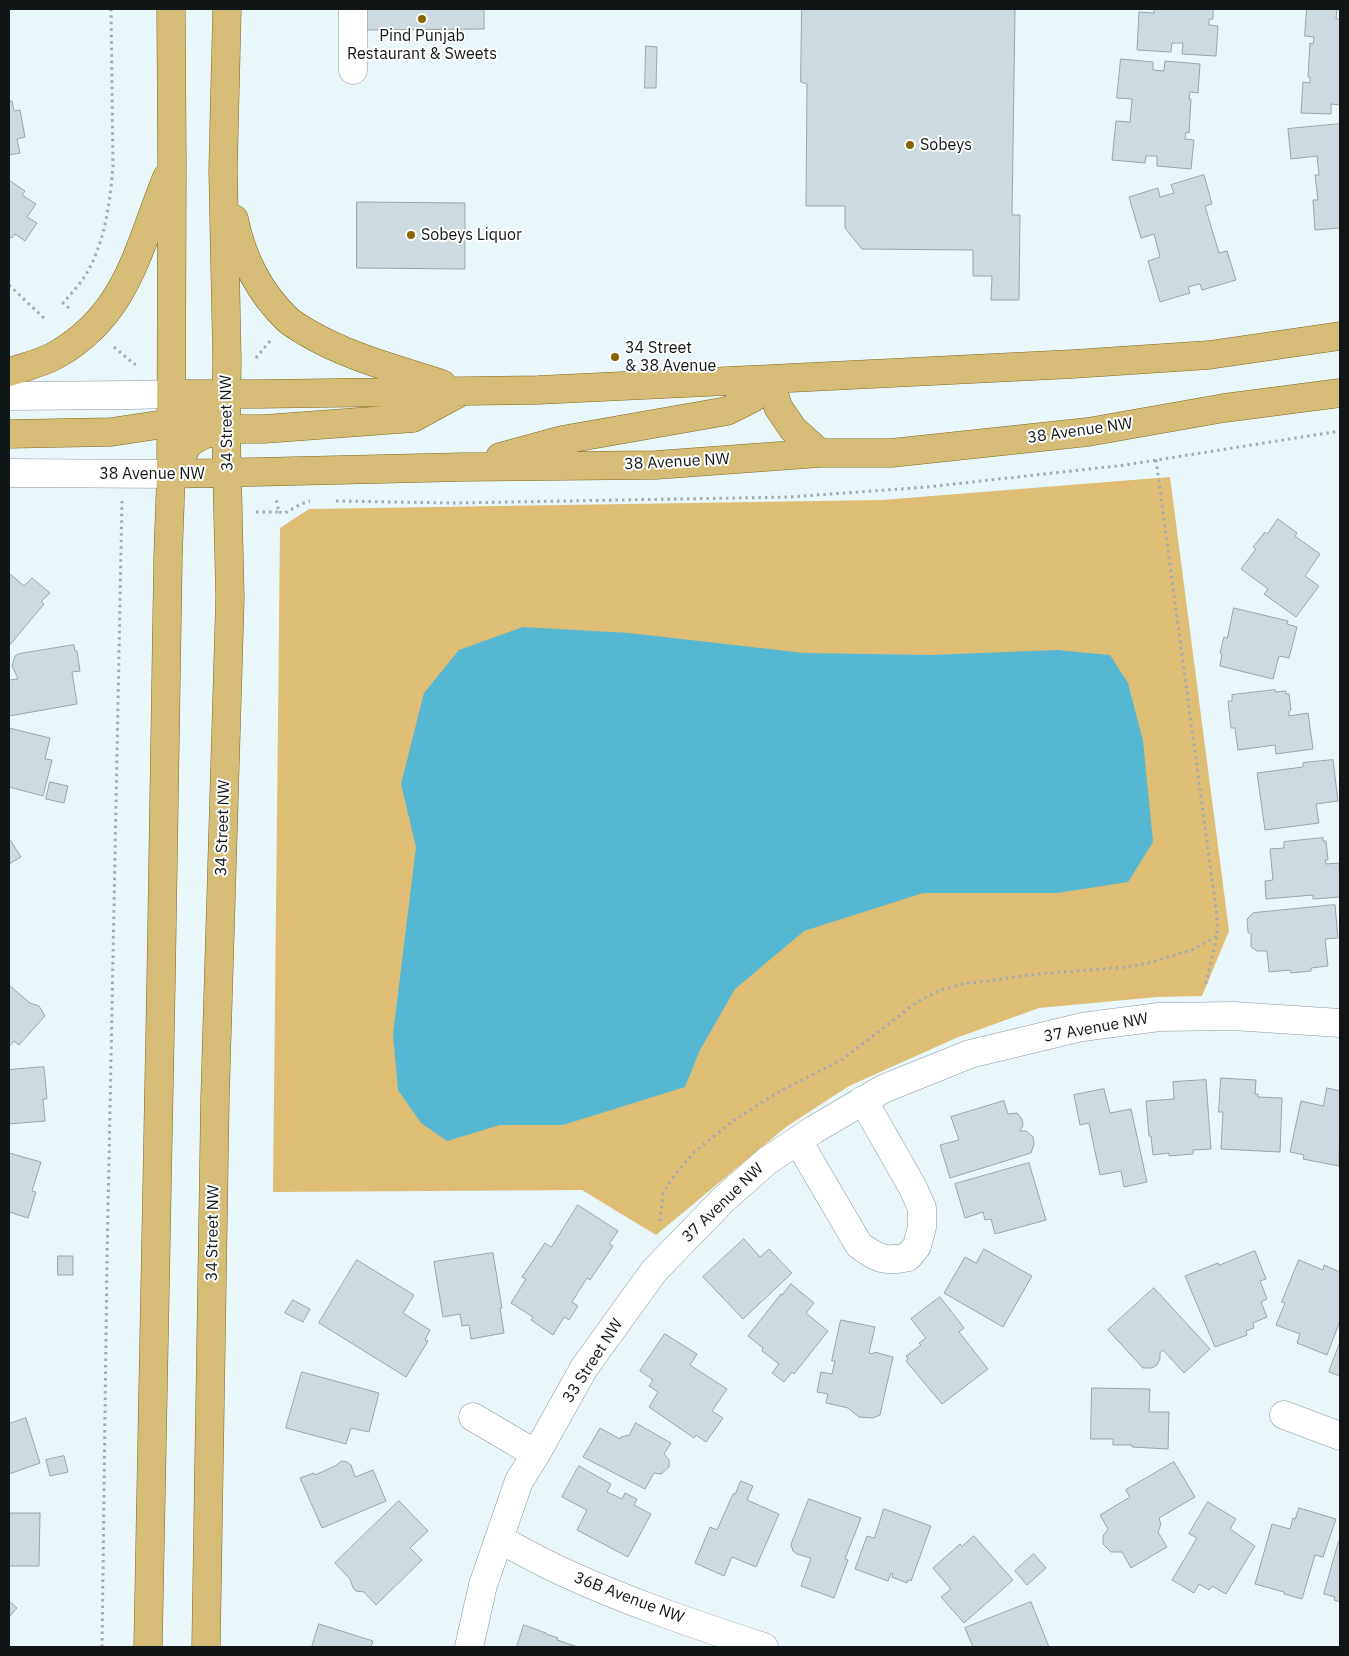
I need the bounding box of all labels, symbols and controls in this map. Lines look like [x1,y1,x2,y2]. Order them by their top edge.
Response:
marker: Pind Punjab Restaurant & Sweets [416,13,428,25]
place label: Pind Punjab Restaurant & Sweets [347,26,497,64]
place label: Sobeys [920,135,972,155]
marker: Sobeys [904,139,916,151]
place label: Sobeys Liquor [421,225,522,245]
marker: Sobeys Liquor [405,229,417,241]
place label: 34 Street & 38 Avenue [625,338,716,376]
marker: 34 Street & 38 Avenue [609,351,621,363]
street label: 34 Street NW [217,375,237,471]
street label: 38 Avenue NW [1026,414,1134,448]
street label: 38 Avenue NW [624,450,730,474]
street label: 38 Avenue NW [99,464,205,484]
street label: 34 Street NW [212,780,234,876]
street label: 37 Avenue NW [1042,1009,1150,1047]
street label: 37 Avenue NW [678,1159,768,1247]
street label: 34 Street NW [203,1185,223,1281]
street label: 33 Street NW [559,1315,627,1407]
street label: 36B Avenue NW [571,1568,687,1628]

